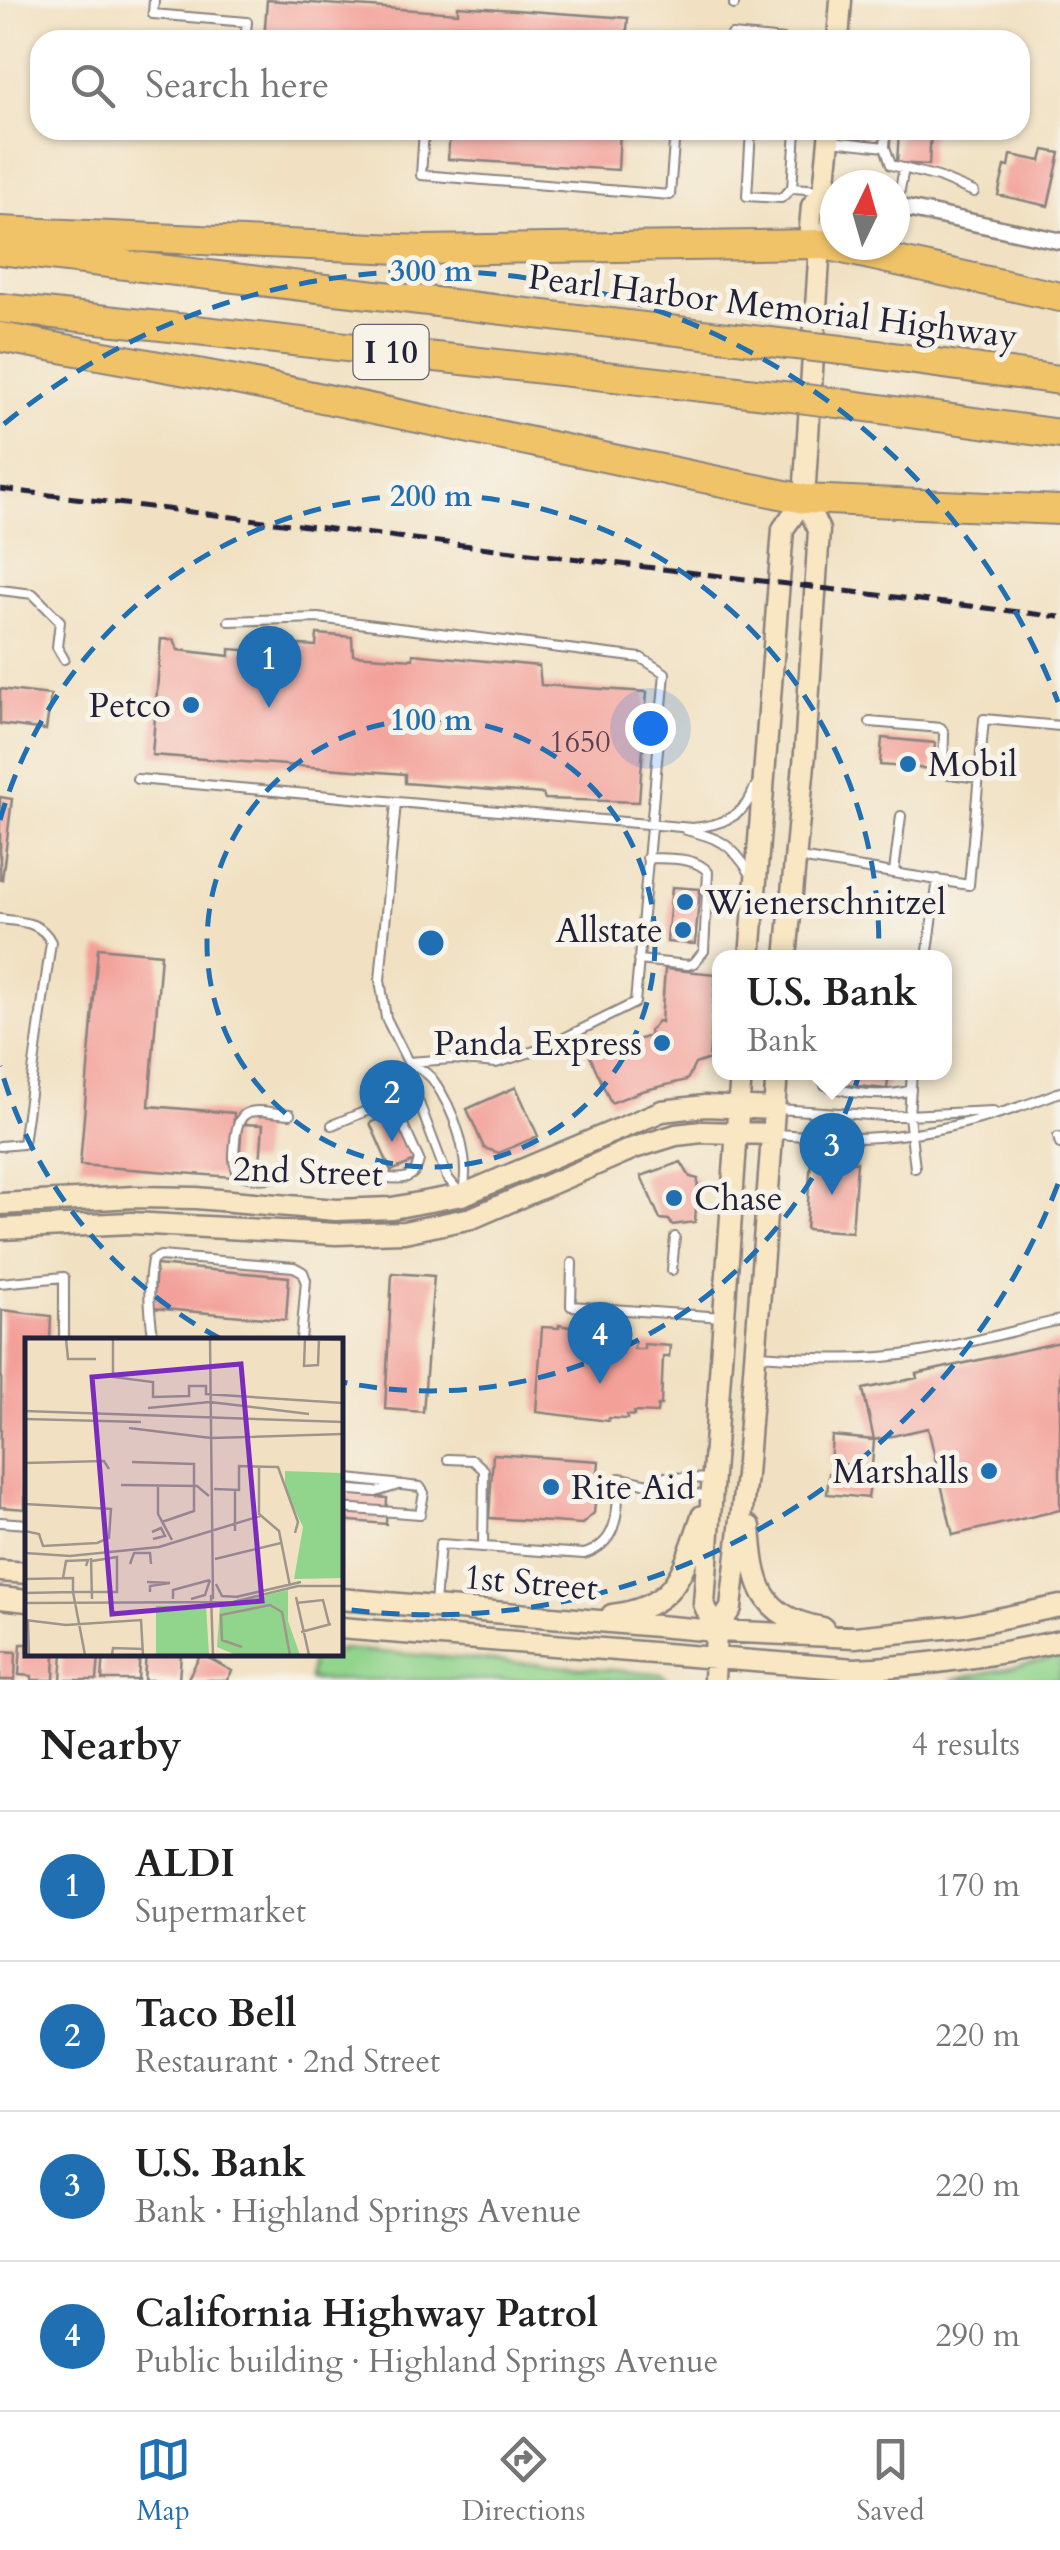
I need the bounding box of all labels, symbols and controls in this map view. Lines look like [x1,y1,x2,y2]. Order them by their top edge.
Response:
search box [30,30,1030,140]
icon: search [65,58,120,113]
text: Search here [145,59,329,111]
north arrow [820,170,910,260]
text: 300 m [390,251,472,292]
street label: Pearl Harbor Memorial Highway [525,253,1021,361]
road number: I 10 [354,325,428,379]
text: 200 m [390,476,472,517]
pin: 1 [236,626,302,708]
place label: Petco [88,682,171,730]
marker: Petco [180,694,202,716]
text: 100 m [390,700,472,741]
your location [625,703,676,754]
house number: 1650 [549,722,611,763]
place label: Mobil [928,741,1018,789]
marker: Mobil [897,753,919,775]
place label: Wienerschnitzel [704,879,946,927]
marker: Wienerschnitzel [674,891,696,913]
place label: Allstate [555,907,663,955]
marker: Allstate [672,919,694,941]
centre of rings [413,925,449,961]
popup [712,950,952,1080]
text: U.S. Bank [747,967,917,1019]
text: Bank [747,1019,818,1063]
place label: Panda Express [433,1020,642,1068]
marker: Panda Express [651,1032,673,1054]
pin: 2 [360,1060,424,1142]
pin: 3 [800,1112,864,1195]
street label: 2nd Street [232,1145,384,1199]
place label: Chase [694,1175,783,1223]
marker: Chase [663,1187,685,1209]
pin: 4 [568,1302,632,1384]
inset map [25,1338,342,1655]
place label: Marshalls [833,1448,969,1496]
marker: Marshalls [978,1460,1000,1482]
place label: Rite Aid [571,1464,695,1512]
marker: Rite Aid [540,1476,562,1498]
street label: 1st Street [462,1553,600,1613]
text: Nearby [40,1717,182,1774]
text: 4 results [912,1723,1020,1767]
text: ALDI [135,1838,235,1890]
text: 1 [64,1864,81,1908]
text: 170 m [935,1864,1020,1908]
text: Supermarket [135,1890,306,1934]
text: Taco Bell [135,1988,297,2040]
text: 2 [64,2014,81,2058]
text: 220 m [935,2014,1020,2058]
text: Restaurant · 2nd Street [135,2040,440,2084]
text: U.S. Bank [135,2138,306,2190]
text: 3 [64,2164,81,2208]
text: 220 m [935,2164,1020,2208]
text: Bank · Highland Springs Avenue [135,2190,581,2234]
text: California Highway Patrol [135,2288,598,2340]
text: 4 [64,2314,81,2358]
text: 290 m [935,2314,1020,2358]
text: Public building · Highland Springs Avenue [135,2340,718,2384]
tab: Map [136,2432,191,2530]
tab: Directions [462,2432,585,2530]
tab: Saved [856,2432,924,2530]

